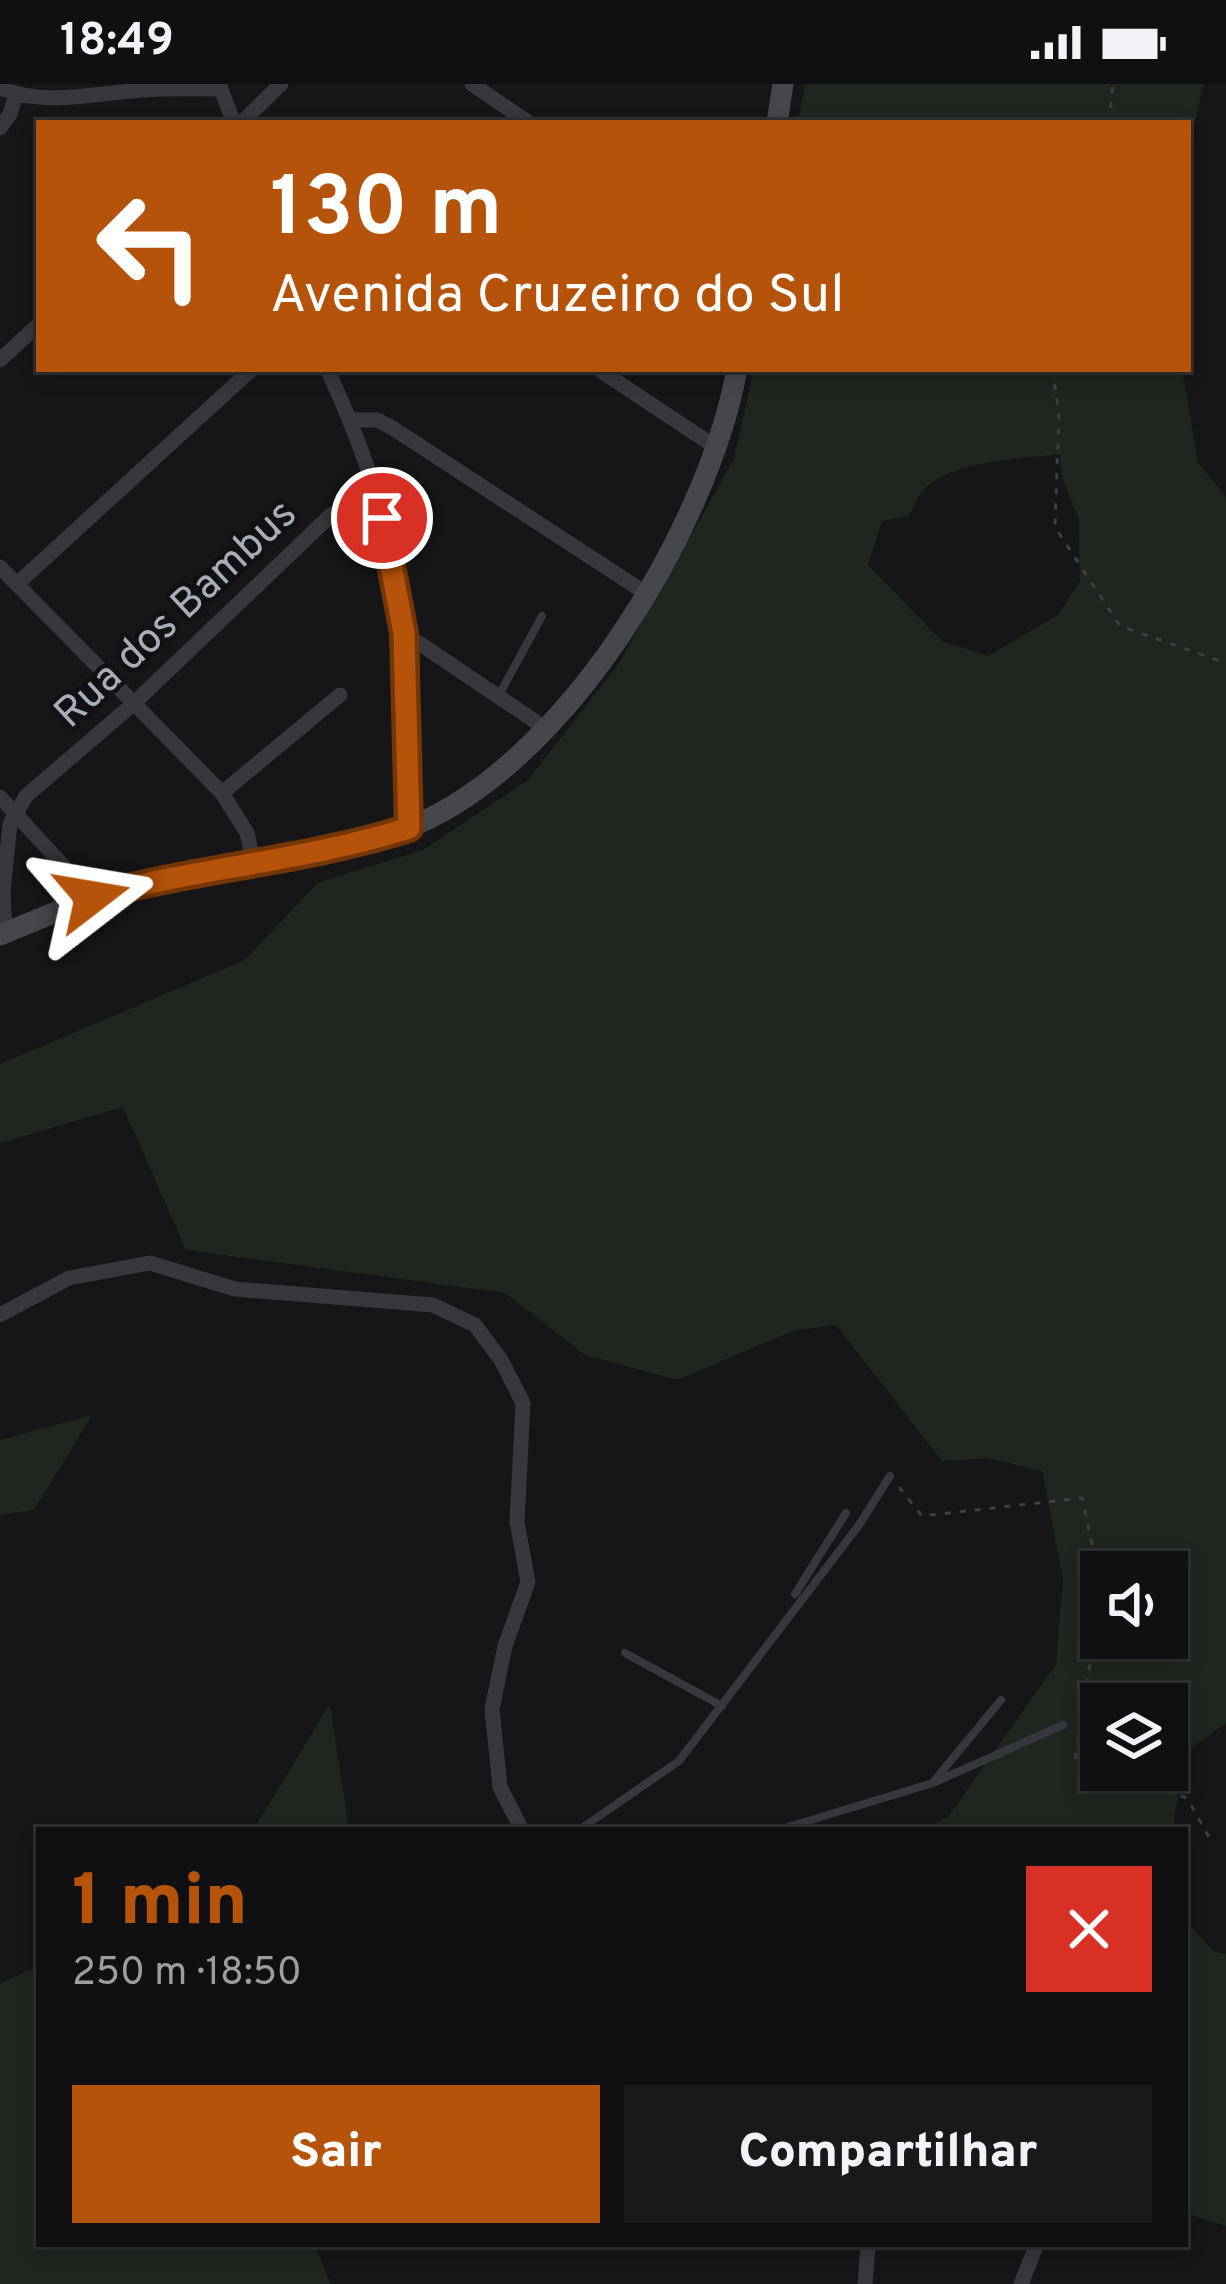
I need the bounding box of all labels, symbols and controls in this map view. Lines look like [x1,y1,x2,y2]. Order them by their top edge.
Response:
text: 18:49 [60,14,174,71]
text: 130 m [270,159,502,265]
icon: left [72,168,228,324]
text: Avenida Cruzeiro do Sul [270,263,844,332]
pin [331,467,433,569]
icon: arrive [349,485,415,551]
street label: Rua dos Bambus [45,489,309,741]
position arrow [29,834,155,960]
map controls [1080,1551,1188,1791]
button: sound [1080,1551,1188,1659]
button: layers [1080,1683,1188,1791]
text: 1 min [72,1859,248,1951]
button: close [1026,1866,1152,1992]
text: 250 m · 18:50 [72,1950,302,1999]
button: Sair [72,2085,600,2223]
button: Compartilhar [624,2085,1152,2223]

